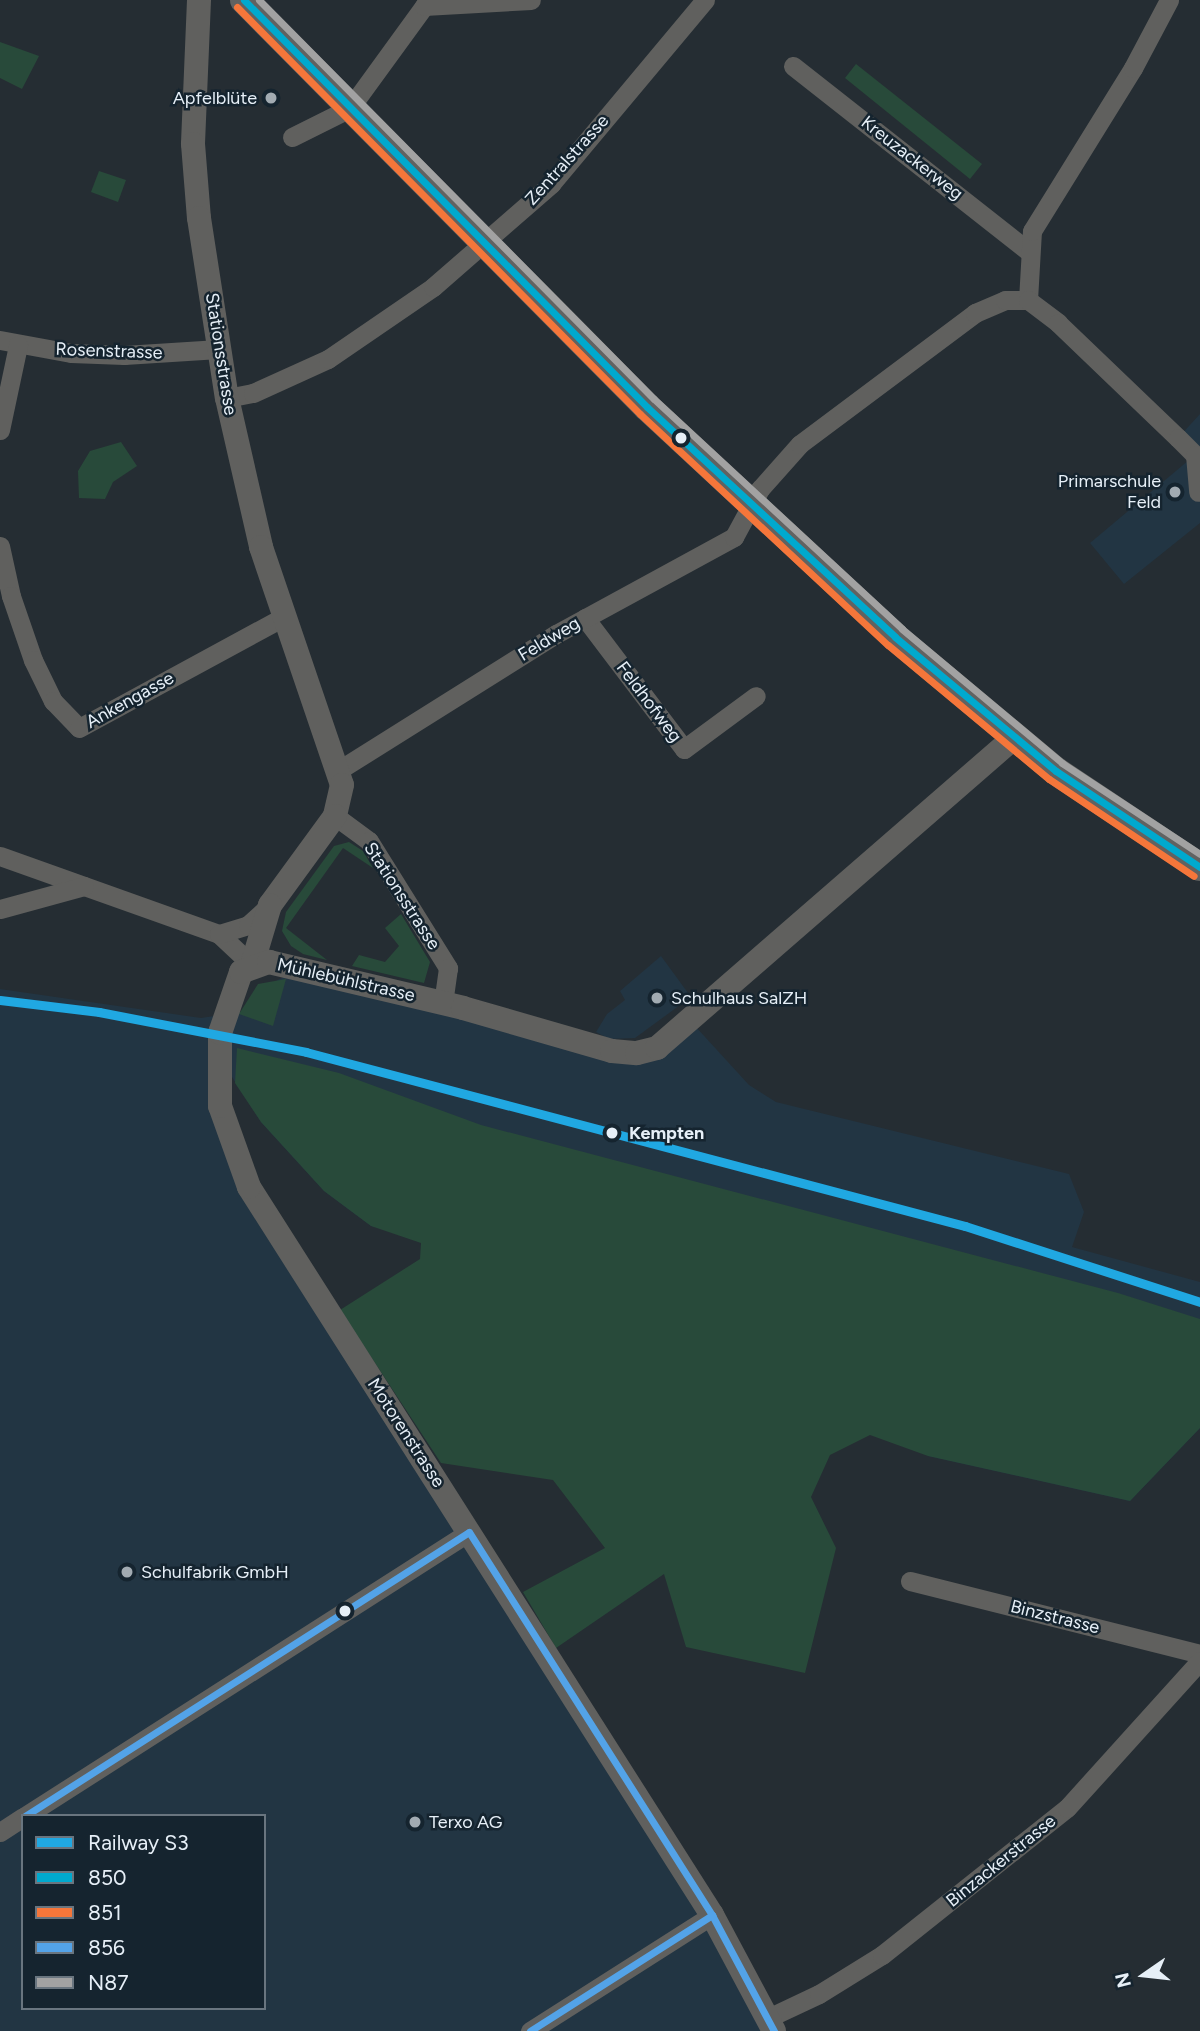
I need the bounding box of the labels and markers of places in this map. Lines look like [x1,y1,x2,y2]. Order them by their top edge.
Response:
place label: Apfelblüte [173,87,257,109]
marker: Apfelblüte [263,90,279,106]
unlabelled marker [674,431,688,445]
place label: Primarschule Feld [1058,471,1161,514]
marker: Primarschule Feld [1167,484,1183,500]
place label: Schulhaus SalZH [671,987,807,1009]
marker: Schulhaus SalZH [649,990,665,1006]
marker: Kempten [601,1122,623,1144]
place label: Kempten [629,1122,704,1144]
place label: Schulfabrik GmbH [141,1561,289,1583]
marker: Schulfabrik GmbH [119,1564,135,1580]
unlabelled marker [338,1604,352,1618]
place label: Terxo AG [429,1811,502,1833]
marker: Terxo AG [407,1814,423,1830]

